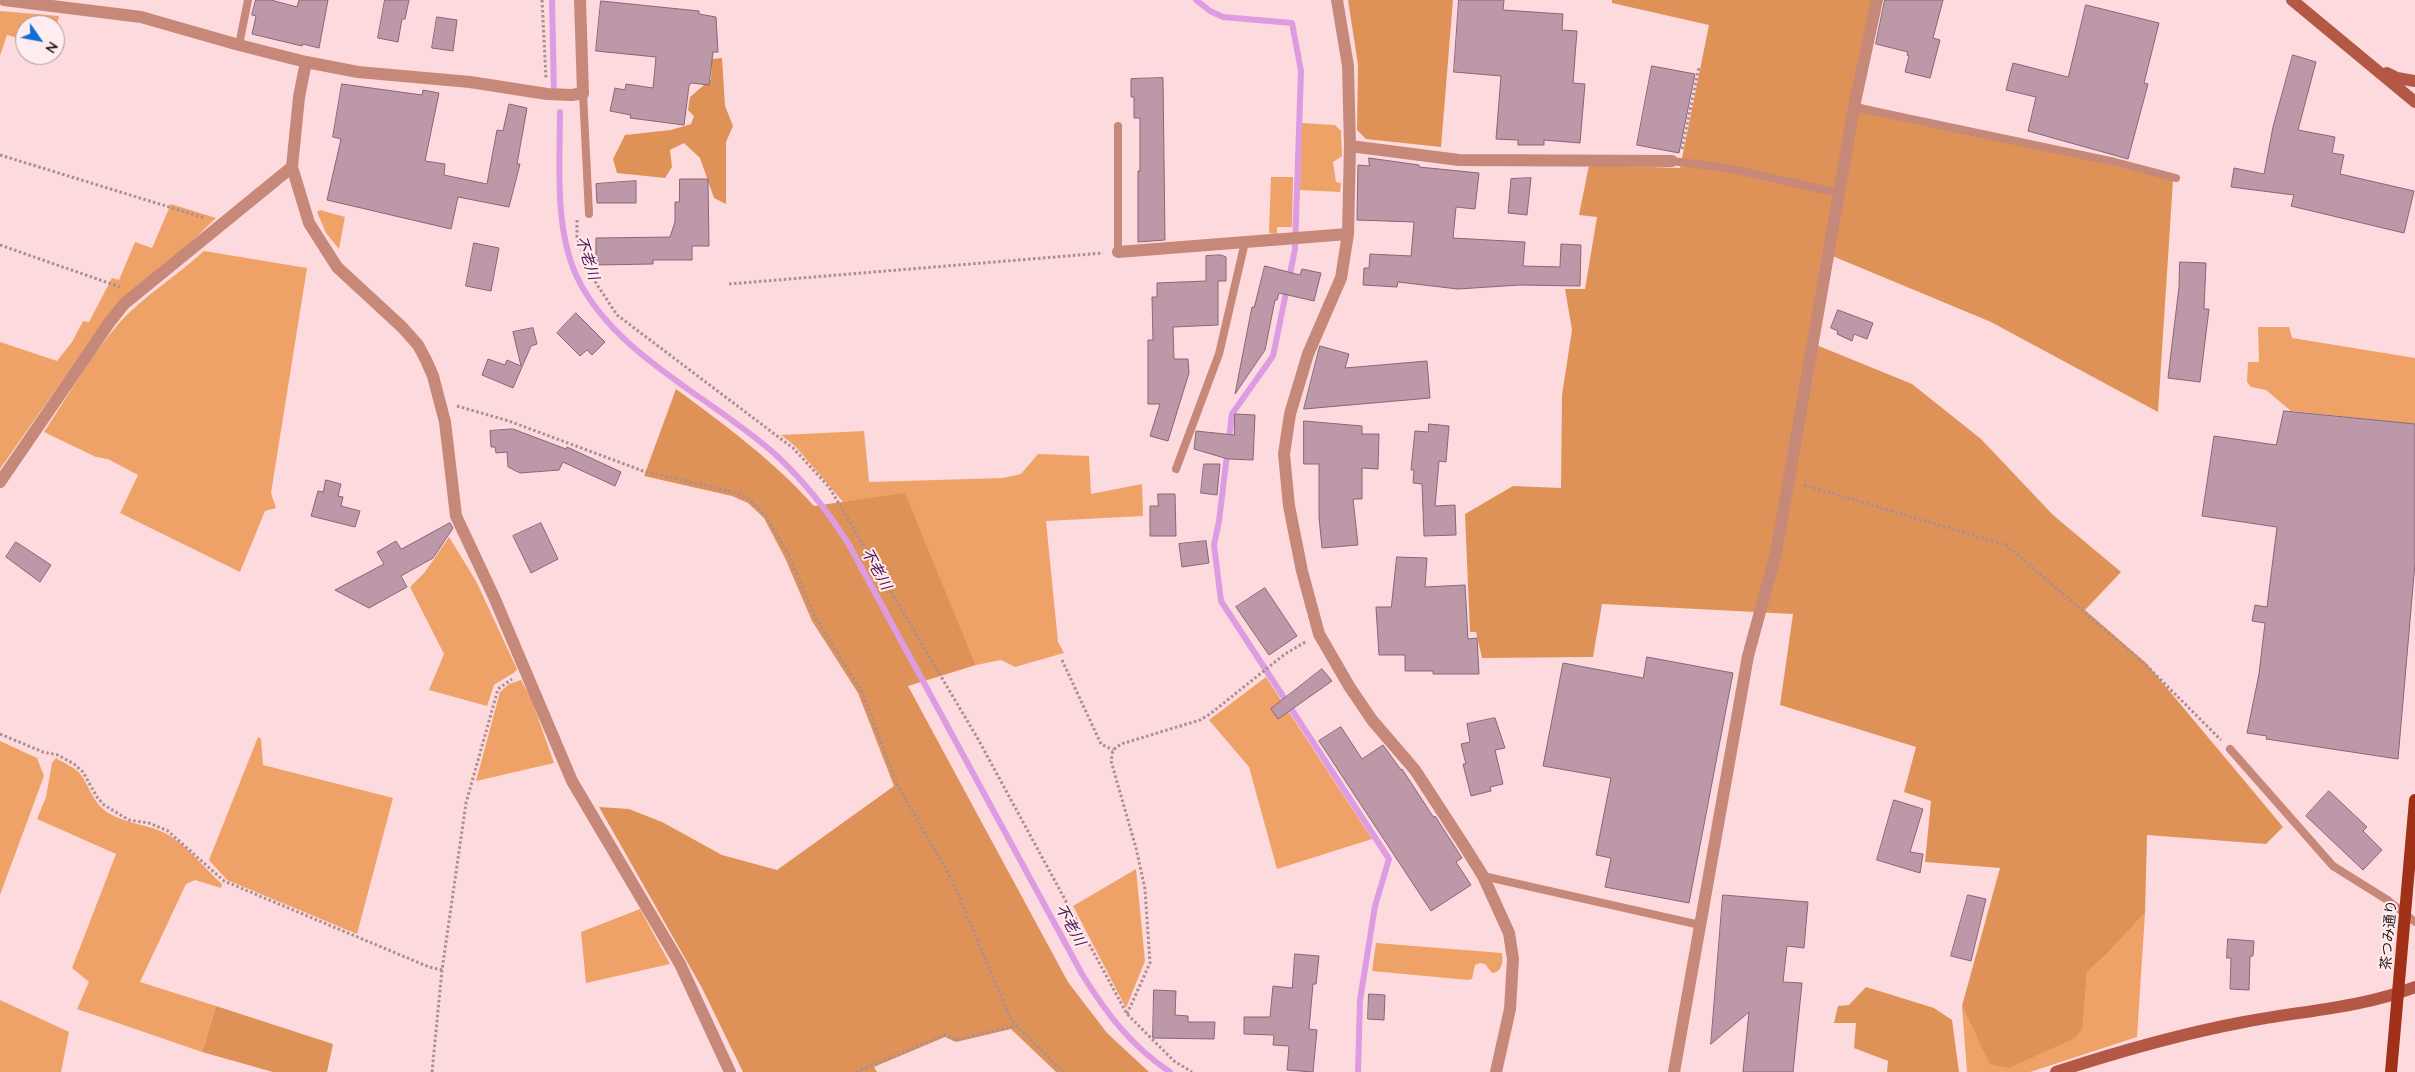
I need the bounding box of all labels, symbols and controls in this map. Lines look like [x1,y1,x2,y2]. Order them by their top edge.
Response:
north arrow [15,15,65,65]
text: N [41,38,62,57]
water label: 不老川 [571,234,603,282]
water label: 不老川 [857,545,895,593]
street label: 茶つみ通り [2378,899,2400,971]
water label: 不老川 [1051,901,1089,949]

